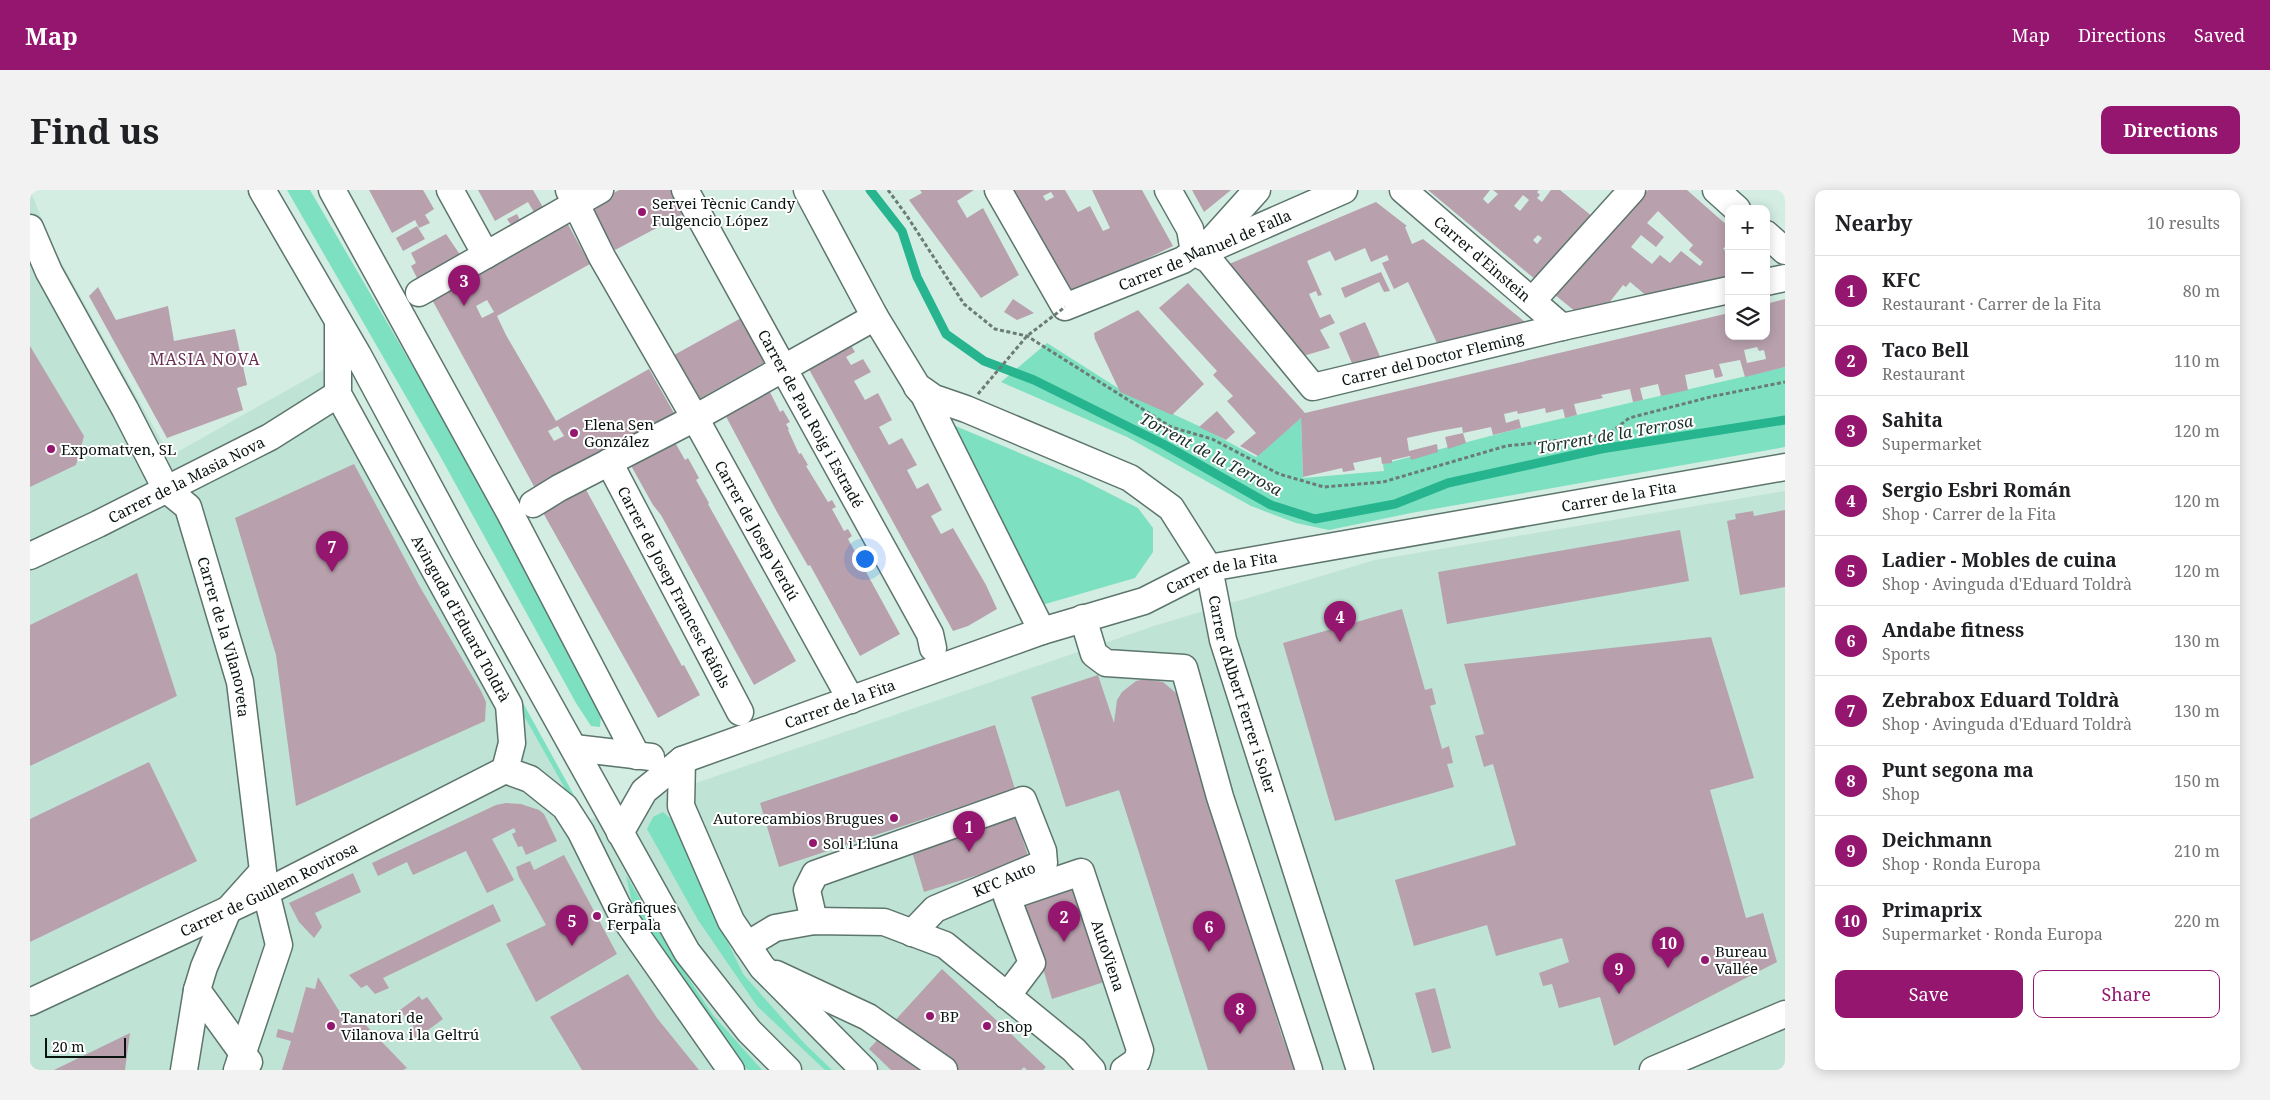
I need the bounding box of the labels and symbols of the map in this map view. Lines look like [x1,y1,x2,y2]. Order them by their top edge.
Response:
place label: Servei Tècnic Candy Fulgencio López [652,193,796,230]
street label: Carrer de Manuel de Falla [1115,205,1294,295]
marker: Servei Tècnic Candy Fulgencio López [636,206,648,218]
street label: Carrer d'Einstein [1430,211,1535,306]
pin: 3 [448,265,480,306]
street label: Carrer de Pau Roig i Estradé [754,326,868,511]
street label: Carrer del Doctor Fleming [1339,327,1526,390]
district label: MASIA NOVA [150,348,260,370]
water label: Torrent de la Terrosa [1136,407,1287,501]
water label: Torrent de la Terrosa [1535,409,1695,459]
place label: Elena Sen González [584,414,654,451]
marker: Elena Sen González [568,427,580,439]
street label: Carrer de la Masia Nova [105,431,268,527]
place label: Expomatven, SL [61,439,176,459]
marker: Expomatven, SL [45,443,57,455]
street label: Carrer de Josep Verdú [710,457,804,604]
street label: Carrer de la Fita [1560,476,1678,516]
street label: Carrer de Josep Francesc Ràfols [613,483,736,691]
pin: 7 [316,531,348,572]
street label: Avinguda d'Eduard Toldrà [407,531,515,705]
your location [852,546,878,572]
street label: Carrer de la Fita [1162,546,1279,598]
street label: Carrer de la Vilanoveta [193,554,254,718]
street label: Carrer d'Albert Ferrer i Soler [1205,593,1281,796]
pin: 4 [1324,601,1356,642]
street label: Carrer de la Fita [782,674,898,733]
place label: Autorecambios Brugues [713,808,884,828]
pin: 1 [953,811,985,852]
marker: Autorecambios Brugues [888,812,900,824]
place label: Sol i Lluna [823,833,899,853]
street label: Carrer de Guillem Rovirosa [176,837,361,941]
marker: Sol i Lluna [807,837,819,849]
street label: KFC Auto [970,857,1038,901]
place label: Gràfiques Ferpala [607,897,677,934]
pin: 2 [1048,901,1080,942]
pin: 5 [556,905,588,946]
marker: Gràfiques Ferpala [591,910,603,922]
pin: 6 [1193,911,1225,952]
street label: AutoViena [1088,917,1130,994]
pin: 10 [1652,927,1684,968]
place label: Bureau Vallée [1715,941,1768,978]
pin: 9 [1603,953,1635,994]
marker: Bureau Vallée [1699,954,1711,966]
pin: 8 [1224,993,1256,1034]
place label: BP [940,1006,959,1026]
place label: Tanatori de Vilanova i la Geltrú [341,1007,480,1044]
marker: BP [924,1010,936,1022]
place label: Shop [997,1016,1033,1036]
marker: Tanatori de Vilanova i la Geltrú [325,1020,337,1032]
marker: Shop [981,1020,993,1032]
scale bar [45,1035,126,1058]

